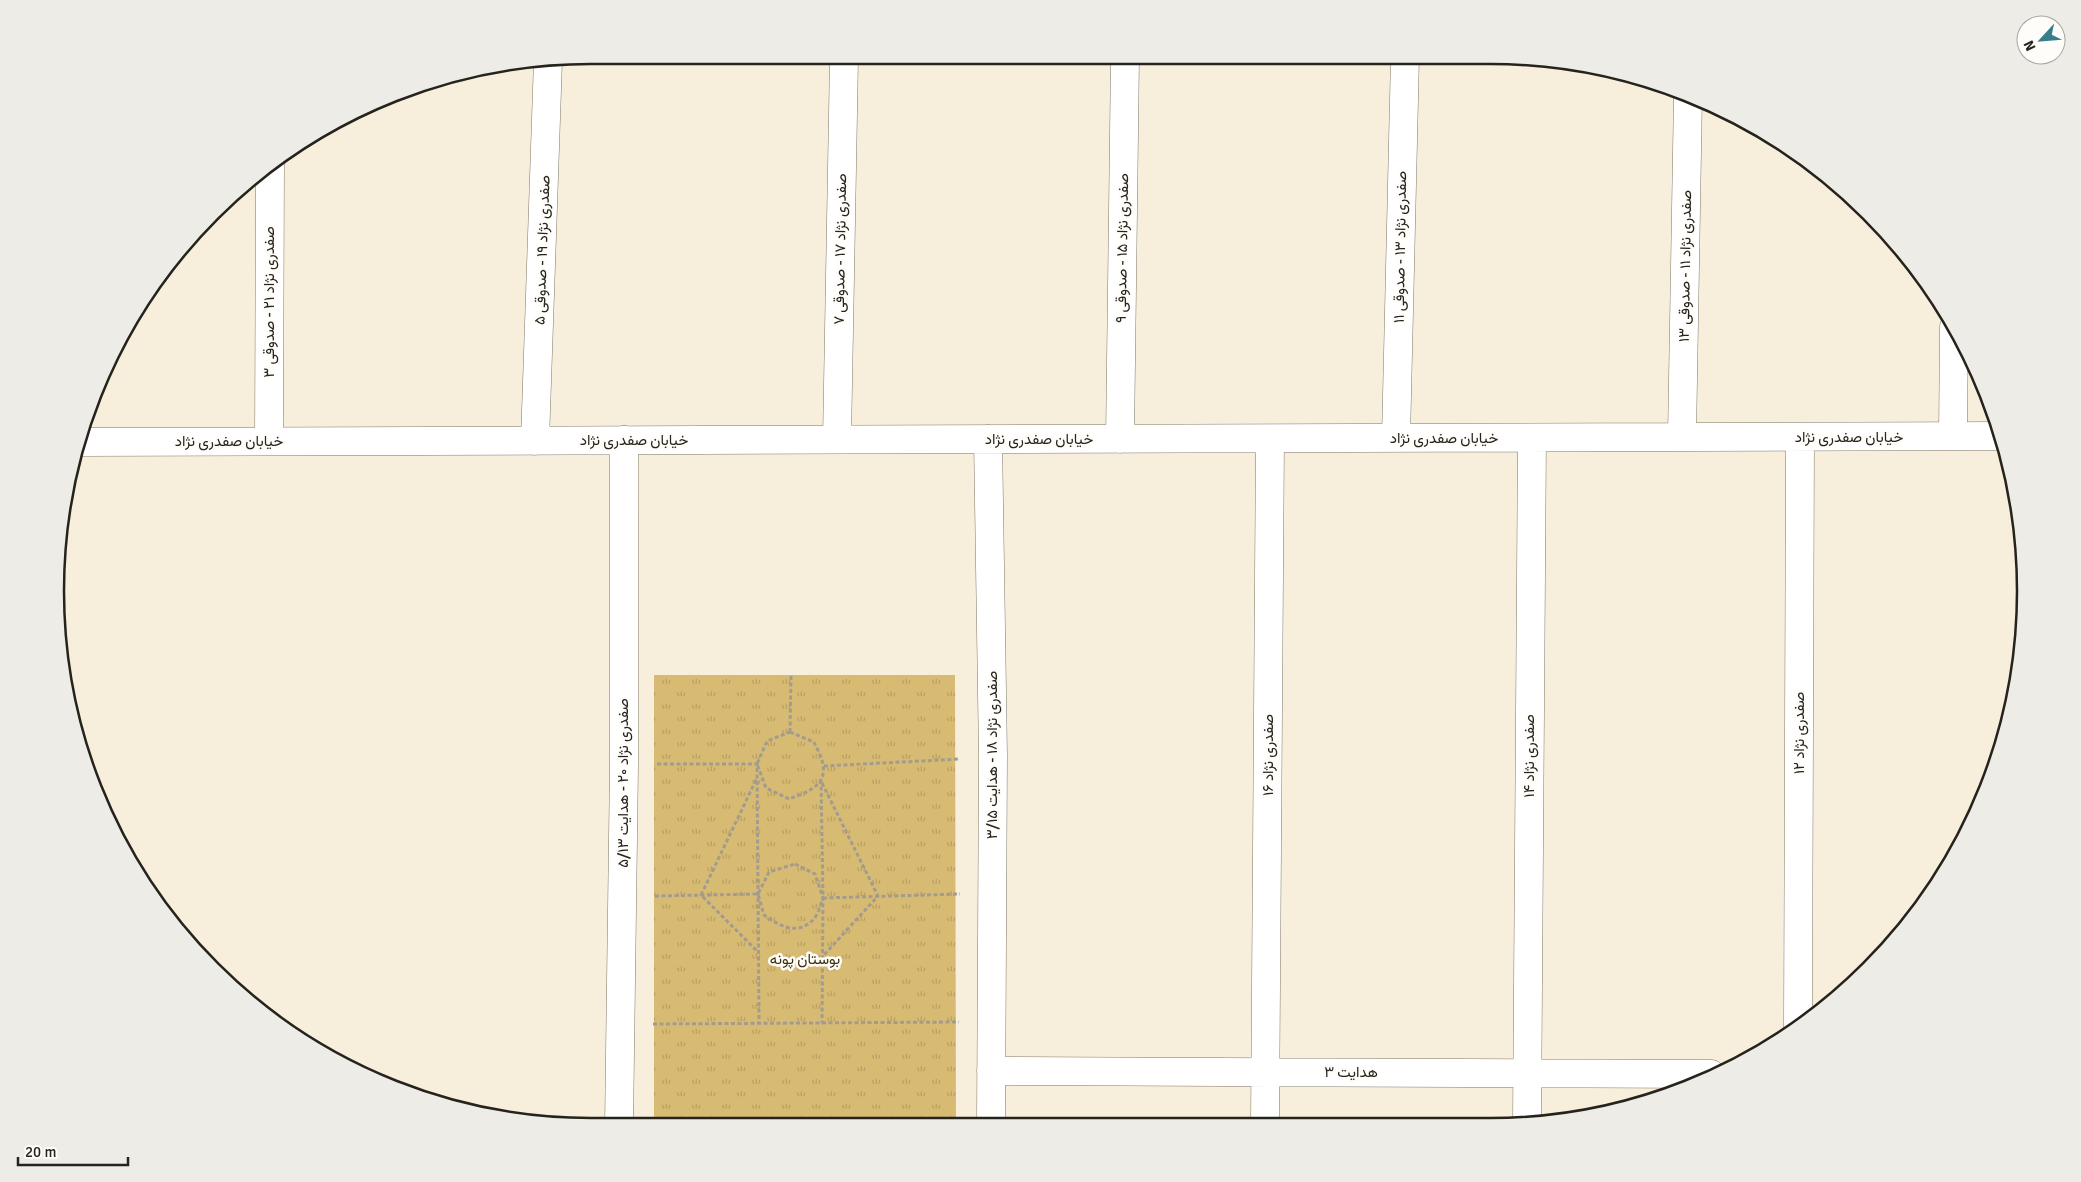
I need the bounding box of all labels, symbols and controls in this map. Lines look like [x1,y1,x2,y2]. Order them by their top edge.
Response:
north arrow [2016,15,2066,65]
text: N [2020,37,2040,54]
street label: صفدری نژاد ۱۳ - صدوقی ۱۱ [1390,171,1411,323]
street label: صفدری نژاد ۱۷ - صدوقی ۷ [830,173,851,325]
street label: صفدری نژاد ۱۵ - صدوقی ۹ [1112,173,1133,323]
street label: صفدری نژاد ۱۹ - صدوقی ۵ [530,175,555,325]
street label: صفدری نژاد ۱۱ - صدوقی ۱۳ [1675,190,1696,342]
street label: صفدری نژاد ۲۱ - صدوقی ۳ [260,226,279,378]
street label: خیابان صفدری نژاد [1795,428,1903,447]
street label: خیابان صفدری نژاد [1390,429,1498,448]
street label: خیابان صفدری نژاد [985,430,1093,449]
street label: خیابان صفدری نژاد [580,431,688,450]
street label: خیابان صفدری نژاد [175,432,283,451]
street label: صفدری نژاد ۱۸ - هدایت ۳/۱۵ [983,671,1002,839]
street label: صفدری نژاد ۱۲ [1790,692,1809,774]
street label: صفدری نژاد ۲۰ - هدایت ۵/۱۳ [614,698,633,868]
street label: صفدری نژاد ۱۶ [1259,714,1278,796]
street label: صفدری نژاد ۱۴ [1520,714,1539,798]
park label: بوستان پونه [770,950,840,969]
street label: هدایت ۳ [1324,1063,1378,1081]
scale bar [18,1134,128,1166]
text: 20 m [25,1143,56,1161]

